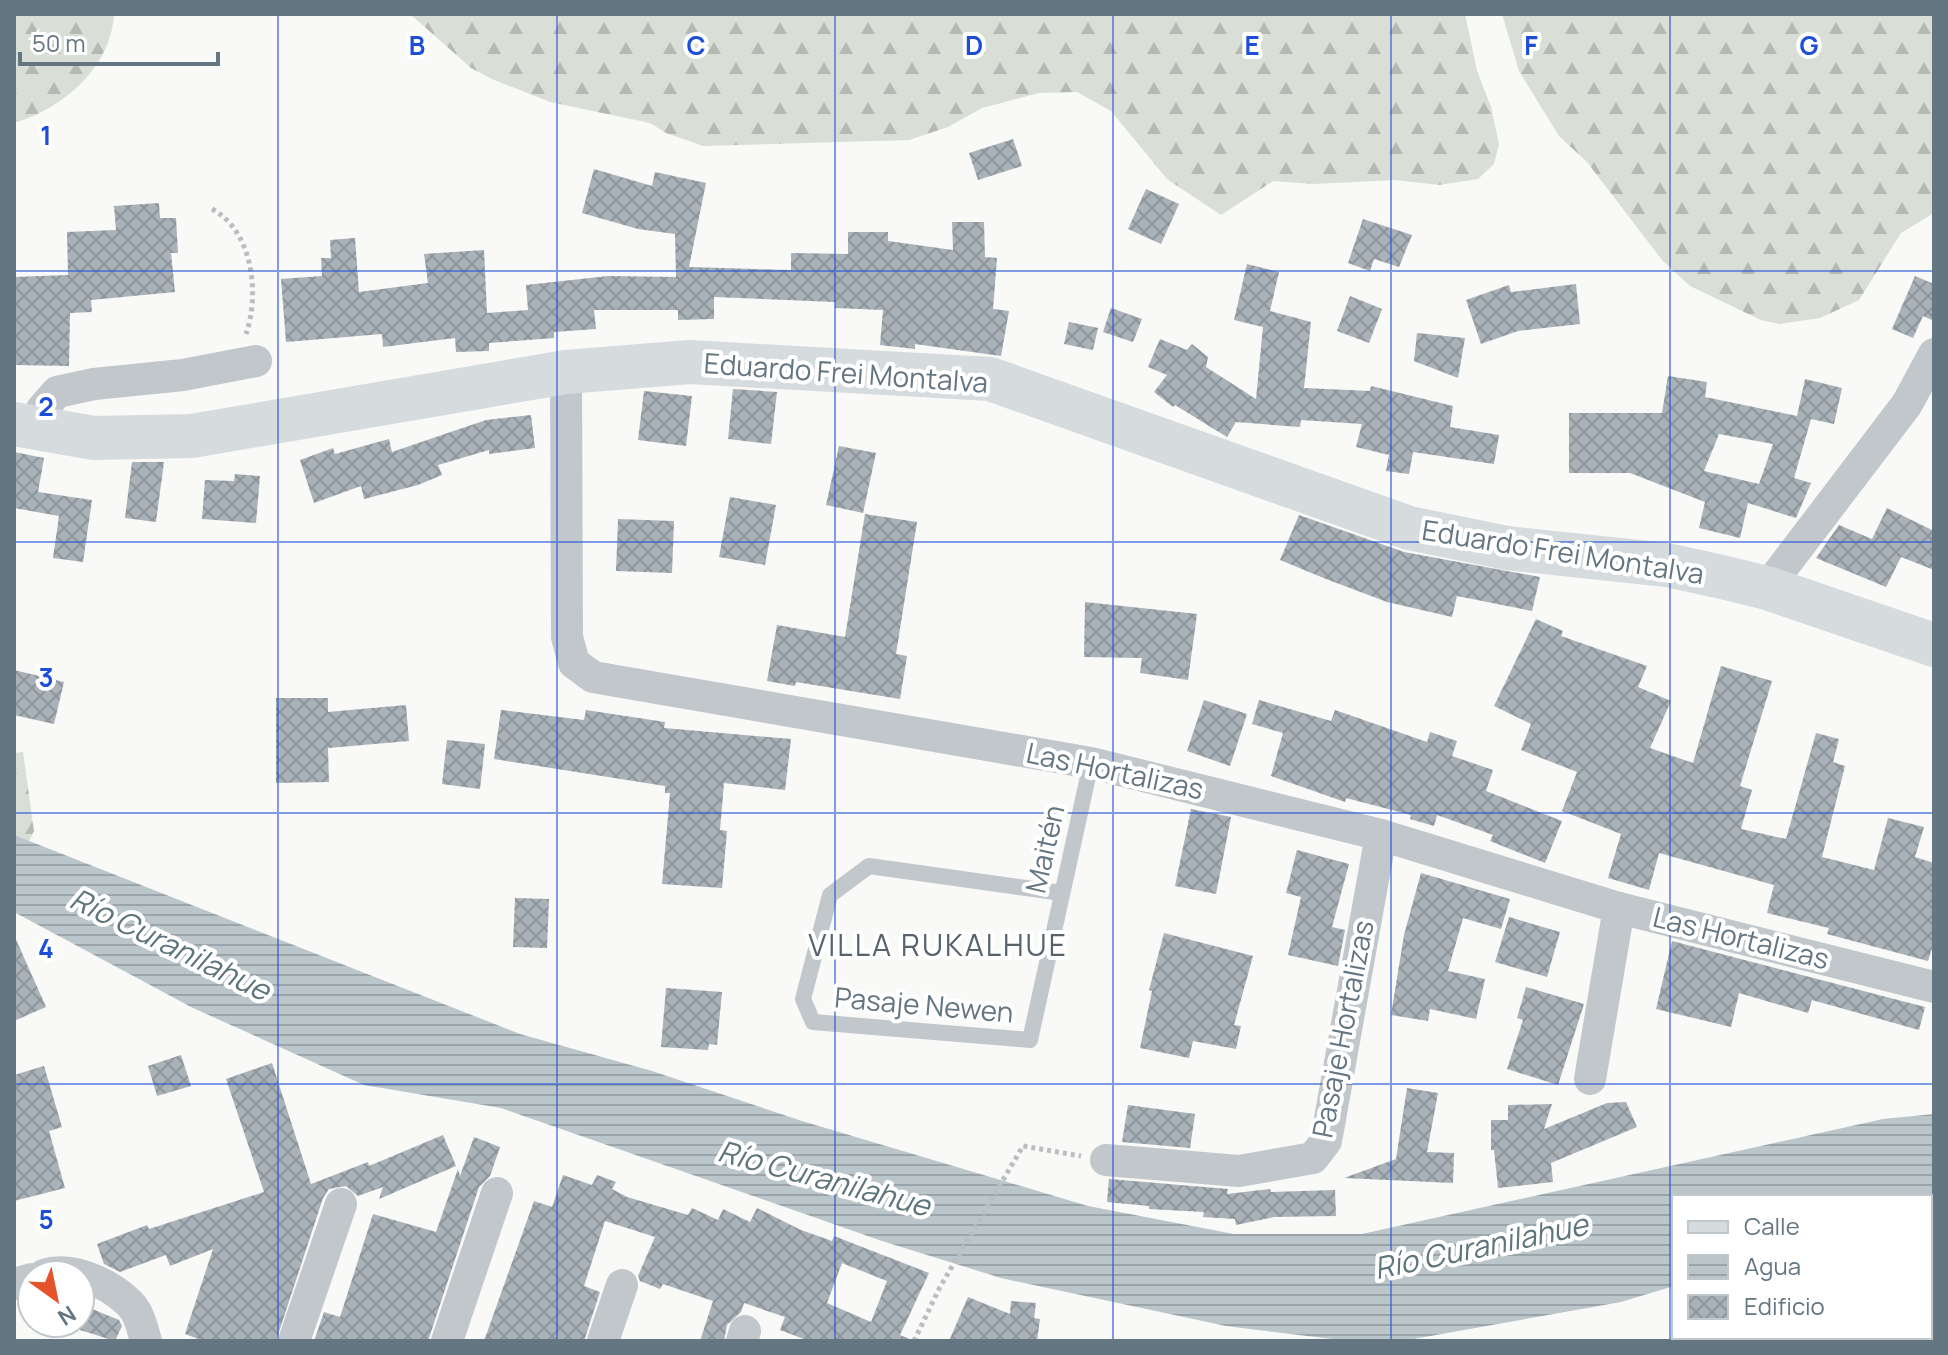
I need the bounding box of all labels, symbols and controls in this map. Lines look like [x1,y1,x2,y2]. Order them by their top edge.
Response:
scale bar [20,16,218,66]
text: 50 m [32,26,86,59]
text: B [409,27,425,63]
text: C [686,27,706,63]
text: D [965,27,983,63]
text: E [1244,27,1260,63]
text: F [1524,27,1538,63]
text: G [1799,27,1819,63]
text: 1 [40,117,52,153]
street label: Eduardo Frei Montalva [703,343,989,401]
text: 2 [38,388,54,424]
street label: Eduardo Frei Montalva [1420,510,1707,592]
text: 3 [38,659,54,695]
street label: Las Hortalizas [1023,733,1207,807]
street label: Maitén [1015,801,1073,897]
water label: Río Curanilahue [64,878,279,1010]
street label: Las Hortalizas [1649,897,1833,977]
street label: Pasaje Hortalizas [1302,917,1382,1141]
district label: VILLA RUKALHUE [808,924,1068,965]
text: 4 [38,930,54,966]
street label: Pasaje Newen [833,977,1015,1031]
water label: Río Curanilahue [714,1130,936,1226]
legend [1672,1195,1932,1339]
text: 5 [38,1201,54,1237]
water label: Río Curanilahue [1370,1203,1593,1288]
text: Calle [1744,1209,1800,1242]
text: Agua [1744,1249,1801,1282]
north arrow [16,1259,96,1339]
text: Edificio [1744,1289,1825,1322]
text: N [52,1299,82,1333]

